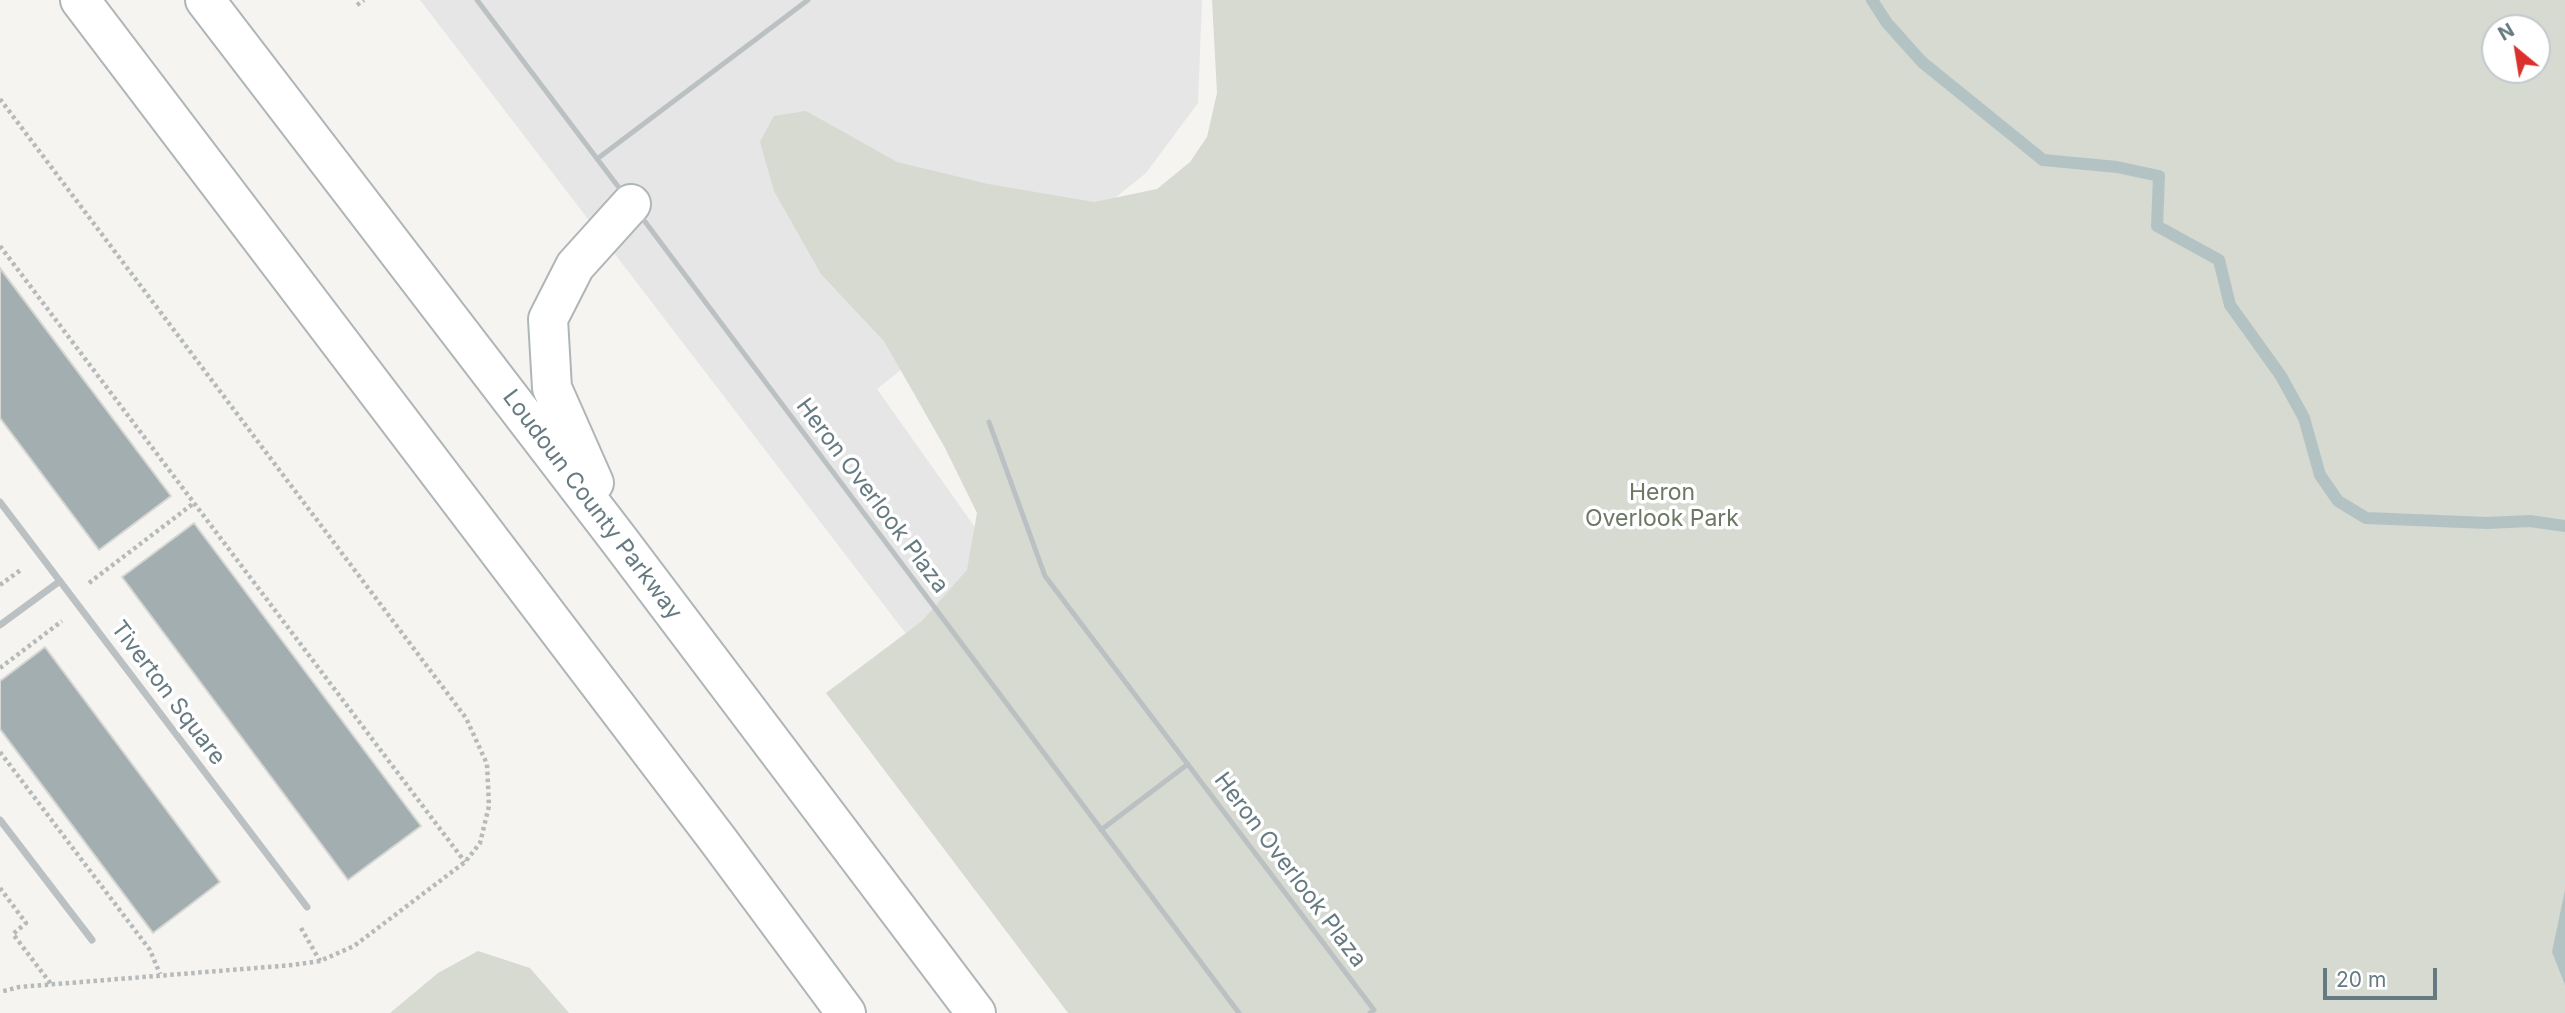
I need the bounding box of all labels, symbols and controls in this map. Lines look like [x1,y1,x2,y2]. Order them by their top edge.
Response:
north arrow [2481,14,2551,84]
text: N [2494,19,2518,46]
street label: Loudoun County Parkway [497,385,687,625]
street label: Heron Overlook Plaza [790,393,954,599]
park label: Heron Overlook Park [1585,479,1739,533]
street label: Tiverton Square [105,615,231,771]
street label: Heron Overlook Plaza [1208,767,1372,973]
scale bar [2327,954,2441,998]
text: 20 m [2336,967,2386,992]

